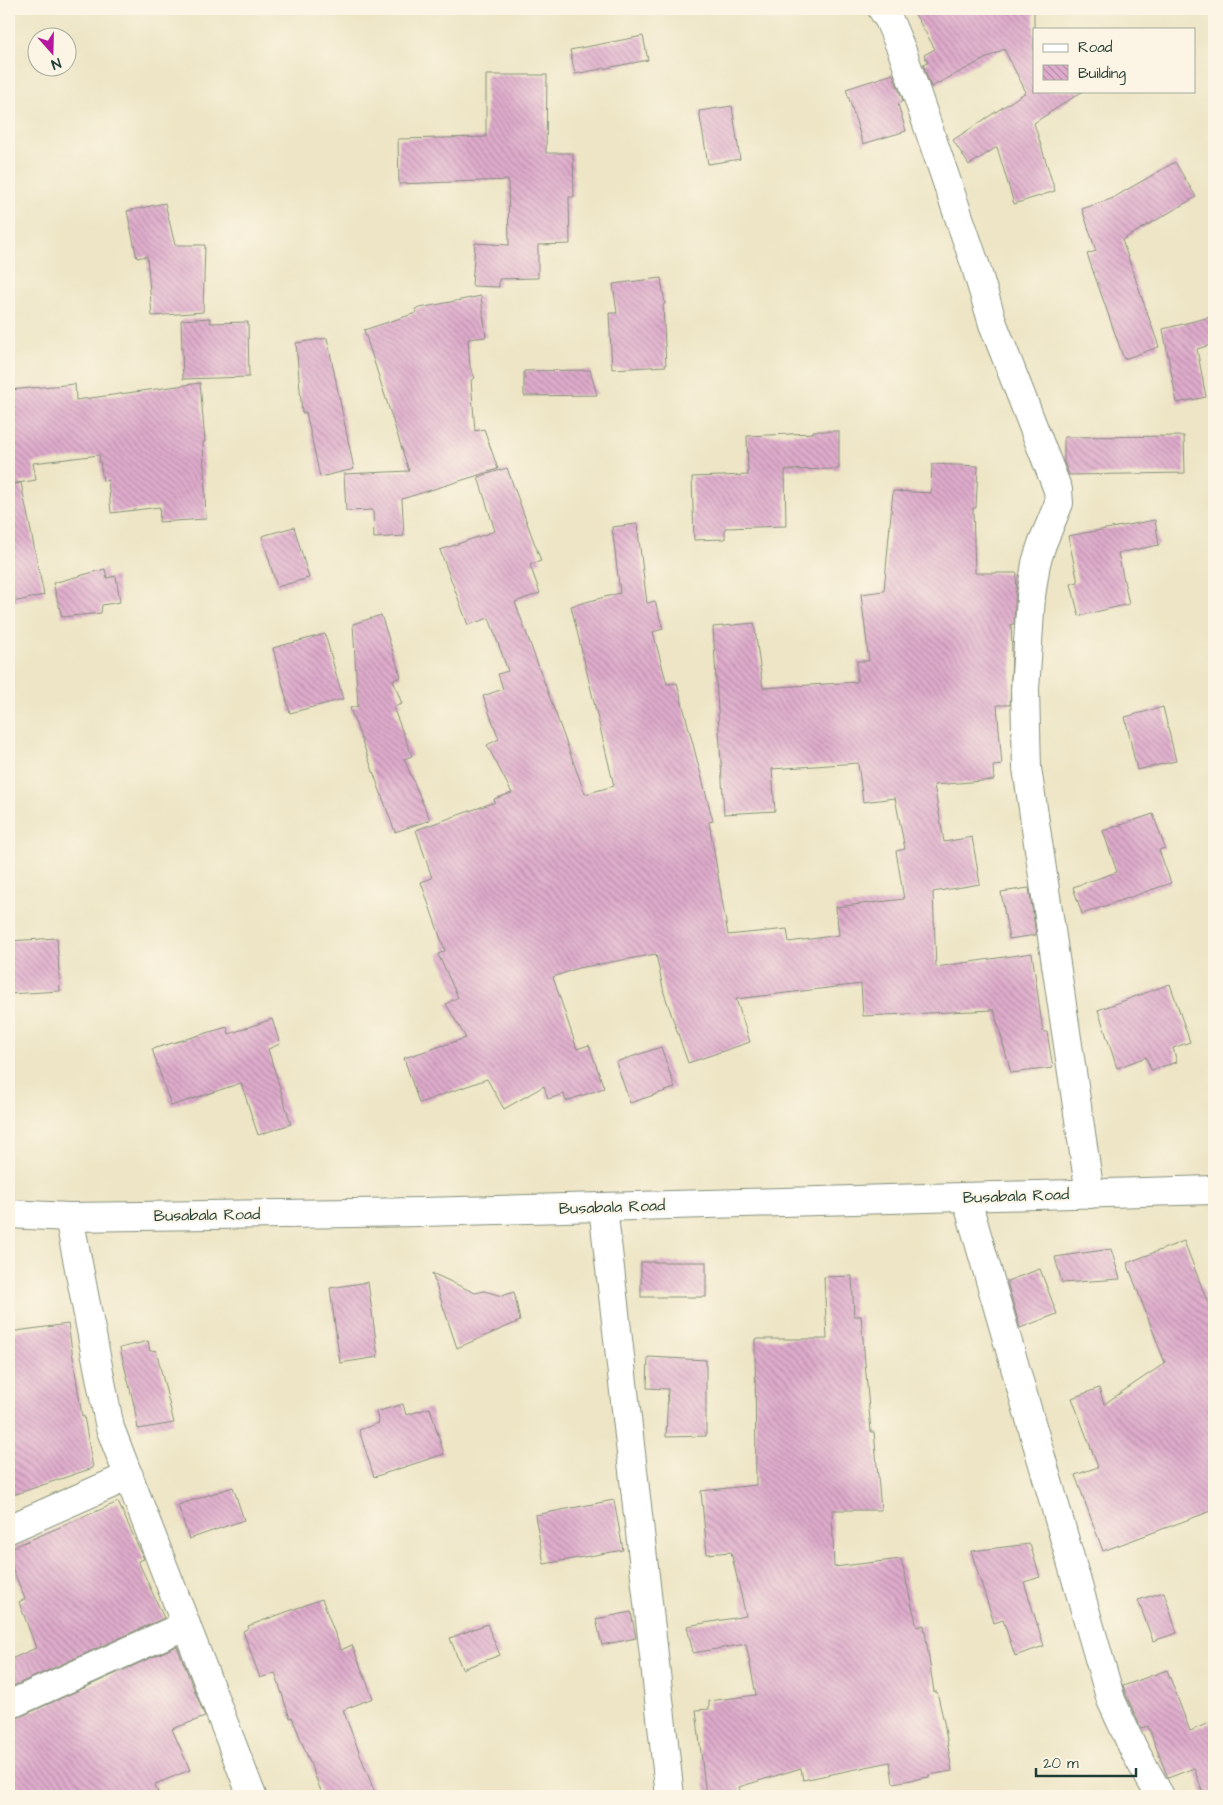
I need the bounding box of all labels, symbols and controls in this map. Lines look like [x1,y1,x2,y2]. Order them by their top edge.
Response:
north arrow [28,28,78,78]
legend [1033,28,1196,92]
text: Road [1078,37,1113,58]
text: N [48,52,64,74]
text: Building [1078,63,1126,85]
street label: Busabala Road [962,1183,1070,1209]
street label: Busabala Road [558,1194,666,1220]
street label: Busabala Road [154,1203,260,1227]
scale bar [1036,1745,1136,1777]
text: 20 m [1043,1753,1079,1774]

